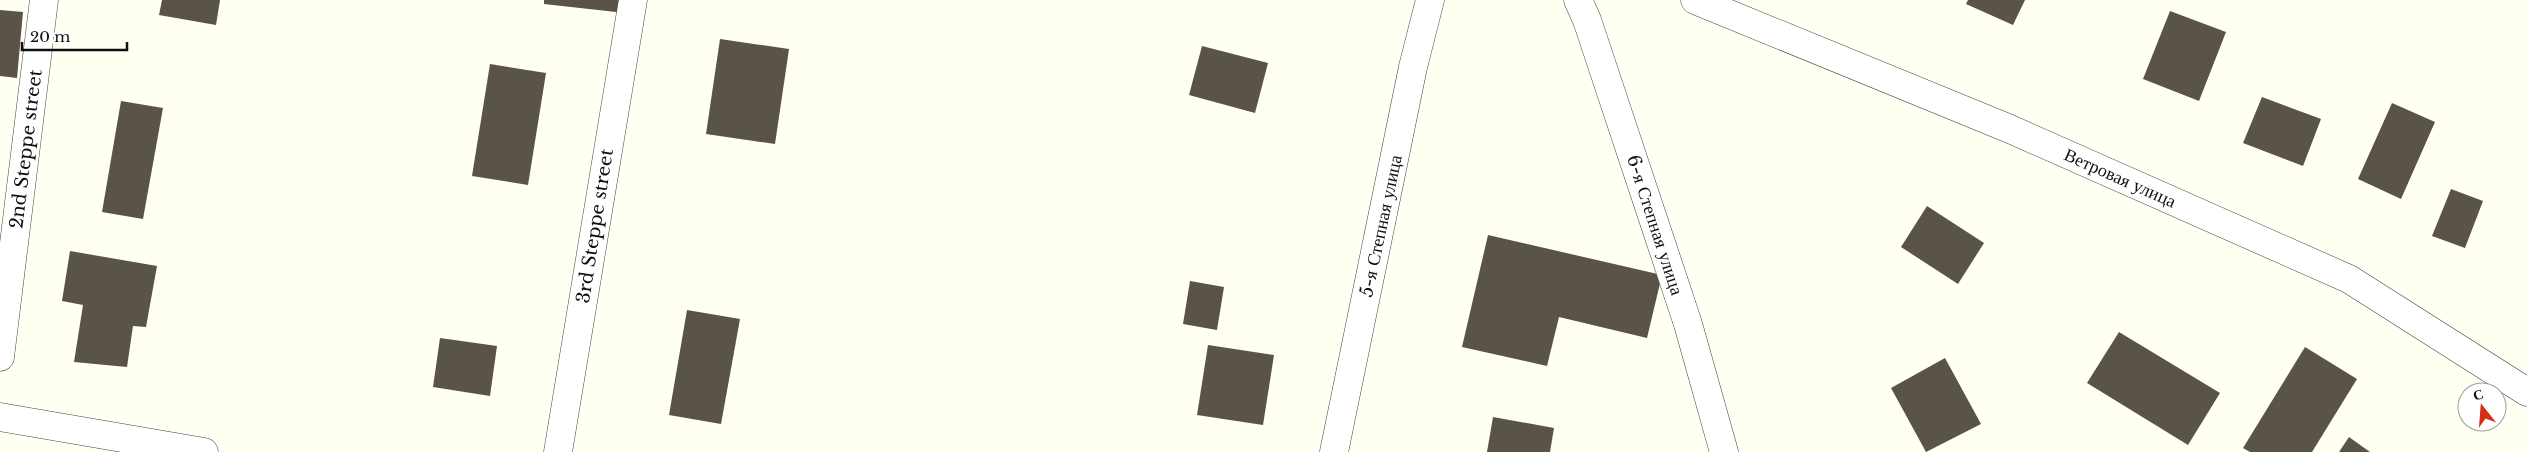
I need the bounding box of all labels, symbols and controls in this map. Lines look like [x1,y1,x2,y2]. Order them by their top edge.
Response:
scale bar [22,20,128,52]
text: 20 m [30,27,70,46]
street label: 2nd Steppe street [5,68,47,230]
street label: Ветровая улица [2061,143,2179,213]
street label: 3rd Steppe street [572,147,618,305]
street label: 6-я Степная улица [1622,152,1688,298]
street label: 5-я Степная улица [1355,153,1407,299]
north arrow [2457,382,2507,432]
text: С [2471,384,2486,405]

